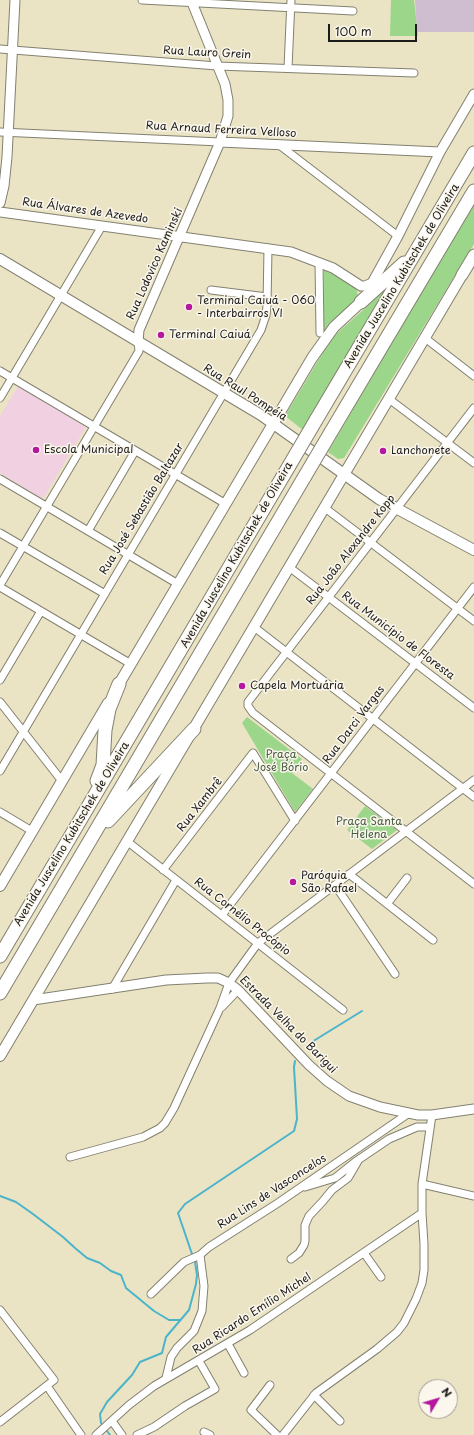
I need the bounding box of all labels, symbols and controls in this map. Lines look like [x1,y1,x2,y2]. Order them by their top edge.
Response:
scale bar [330,16,419,42]
text: 100 m [335,22,372,40]
street label: Rua Lauro Grein [163,44,251,62]
street label: Rua Arnaud Ferreira Velloso [145,119,297,141]
street label: Avenida Juscelino Kubitschek de Oliveira [342,182,462,370]
street label: Rua Álvares de Azevedo [21,196,149,226]
street label: Rua Lodovico Kaminski [124,206,186,322]
place label: Terminal Caiuá - 060 - Interbairros VI [197,294,315,320]
marker: Terminal Caiuá - 060 - Interbairros VI [184,302,194,312]
place label: Terminal Caiuá [169,328,251,342]
marker: Terminal Caiuá [156,330,166,340]
street label: Rua Raul Pompéia [201,362,289,424]
street label: Rua José Sebastião Baltazar [97,441,187,577]
place label: Escola Municipal [44,443,133,457]
place label: Lanchonete [391,444,451,458]
marker: Escola Municipal [31,445,41,455]
marker: Lanchonete [378,446,388,456]
street label: Avenida Juscelino Kubitschek de Oliveira [178,460,296,650]
street label: Rua João Alexandre Kopp [304,492,398,608]
street label: Rua Município de Floresta [339,589,457,683]
place label: Capela Mortuária [250,679,344,693]
marker: Capela Mortuária [237,681,247,691]
street label: Rua Darci Vargas [320,683,388,767]
street label: Avenida Juscelino Kubitschek de Oliveira [12,740,132,928]
park label: Praça José Bório [254,748,308,774]
street label: Rua Xambrê [175,775,225,835]
park label: Praça Santa Helena [336,815,402,841]
place label: Paróquia São Rafael [301,869,357,895]
street label: Rua Cornélio Procópio [191,875,293,959]
marker: Paróquia São Rafael [288,877,298,887]
street label: Estrada Velha do Barigui [237,974,339,1076]
street label: Rua Lins de Vasconcelos [215,1152,329,1232]
street label: Rua Ricardo Emílio Michel [190,1271,314,1357]
north arrow [418,1379,458,1419]
text: N [438,1383,456,1401]

